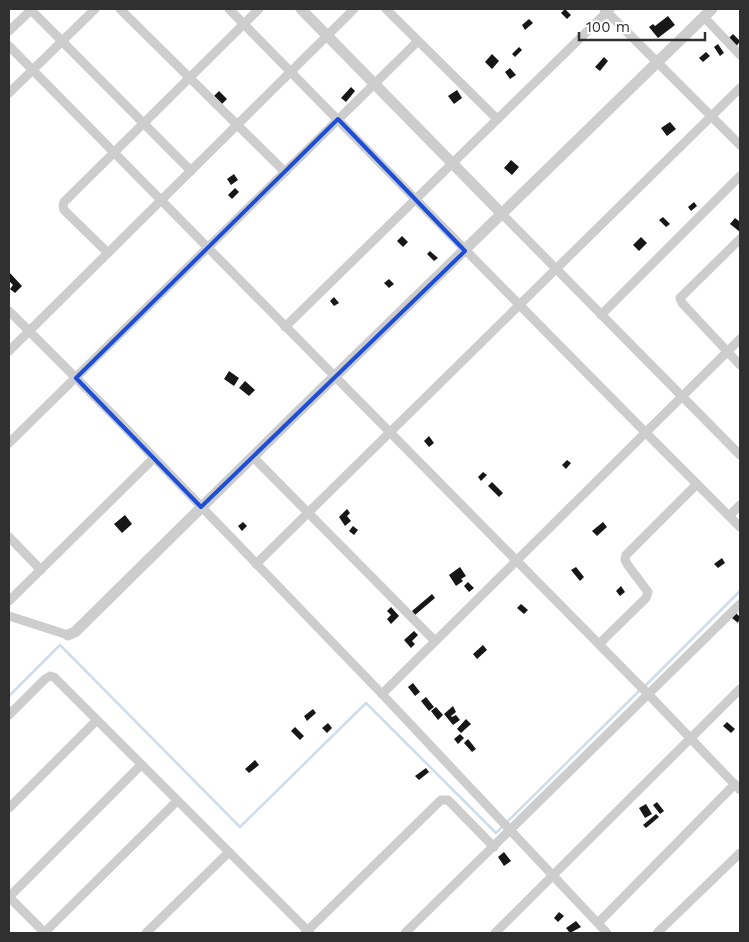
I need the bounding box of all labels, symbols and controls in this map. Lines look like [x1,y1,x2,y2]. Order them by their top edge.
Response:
scale bar [579,10,705,42]
text: 100 m [586,18,630,36]

